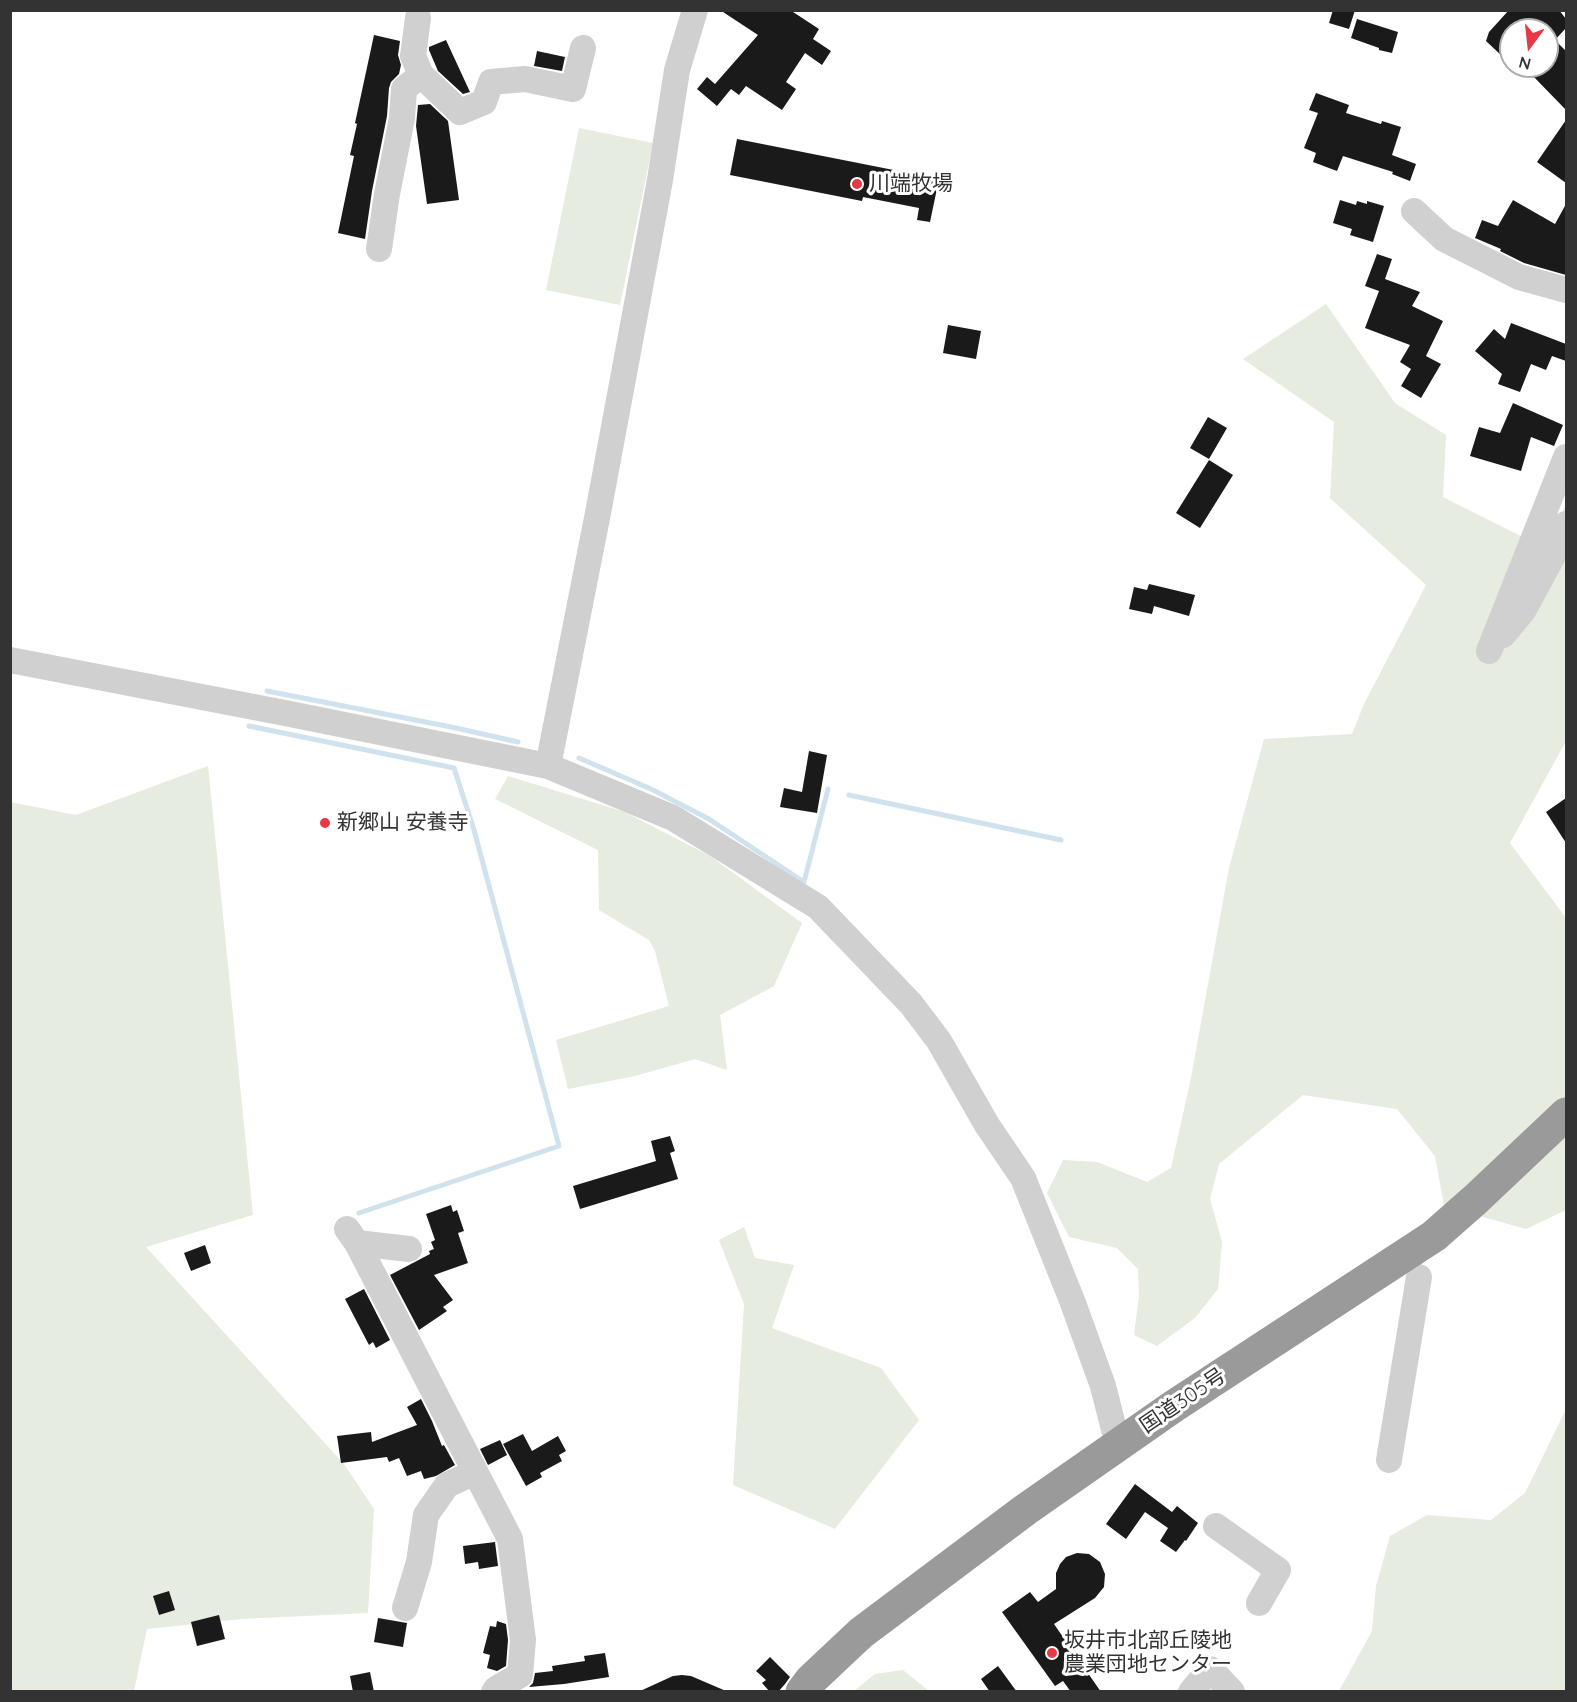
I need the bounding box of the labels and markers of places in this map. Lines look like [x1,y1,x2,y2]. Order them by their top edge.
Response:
place label: 川端牧場 [869,171,953,197]
marker: 川端牧場 [850,177,864,191]
place label: 新郷山 安養寺 [337,810,469,836]
marker: 新郷山 安養寺 [318,816,332,830]
place label: 坂井市北部丘陵地 農業団地センター [1064,1628,1232,1678]
marker: 坂井市北部丘陵地 農業団地センター [1045,1646,1059,1660]

